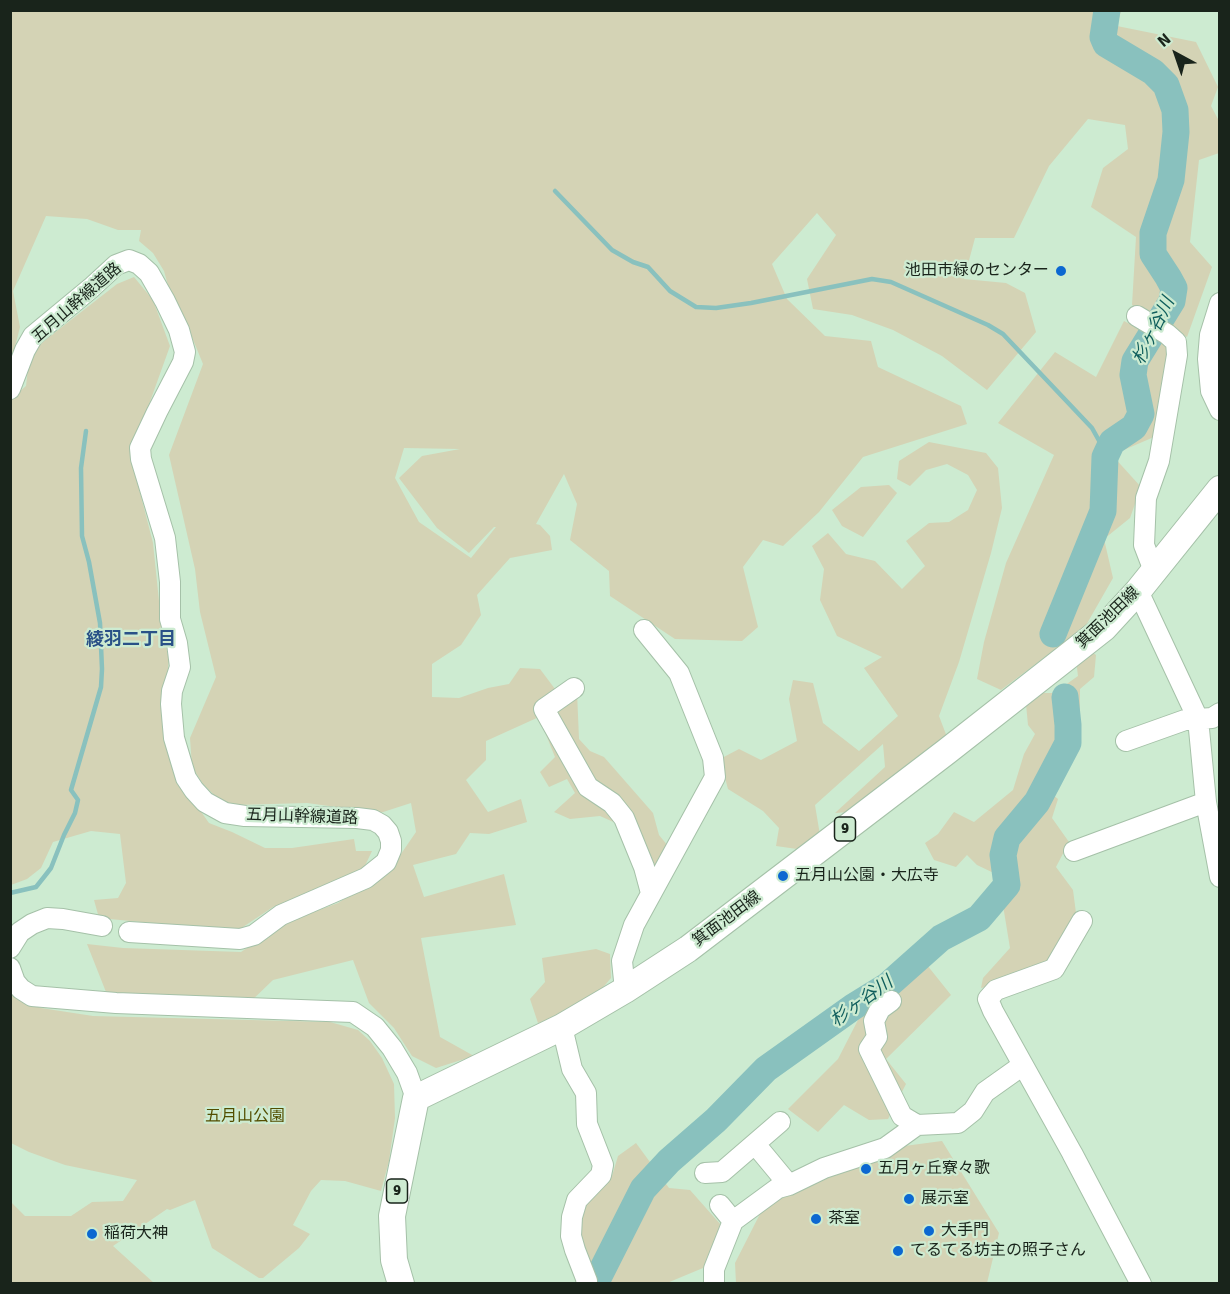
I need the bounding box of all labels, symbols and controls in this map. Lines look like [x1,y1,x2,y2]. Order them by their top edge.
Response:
north arrow [1146,24,1206,84]
text: N [1154,29,1175,51]
street label: 五月山幹線道路 [28,259,126,347]
place label: 池田市緑のセンター [905,261,1049,281]
marker: 池田市緑のセンター [1054,264,1068,278]
water label: 杉ヶ谷川 [1129,294,1179,368]
street label: 箕面池田線 [1073,583,1143,653]
district label: 綾羽二丁目 [86,629,176,651]
street label: 五月山幹線道路 [246,805,358,829]
road number: 9 [834,817,856,841]
place label: 五月山公園・大広寺 [795,866,939,886]
marker: 五月山公園・大広寺 [776,869,790,883]
street label: 箕面池田線 [689,887,765,951]
water label: 杉ヶ谷川 [827,972,897,1032]
park label: 五月山公園 [205,1107,285,1127]
place label: 五月ヶ丘寮々歌 [878,1159,990,1179]
marker: 五月ヶ丘寮々歌 [859,1162,873,1176]
road number: 9 [386,1179,408,1203]
place label: 展示室 [921,1189,969,1209]
marker: 展示室 [902,1192,916,1206]
place label: 茶室 [828,1209,860,1229]
marker: 茶室 [809,1212,823,1226]
place label: 大手門 [941,1221,989,1241]
place label: 稲荷大神 [104,1224,168,1244]
marker: 大手門 [922,1224,936,1238]
marker: 稲荷大神 [85,1227,99,1241]
place label: てるてる坊主の照子さん [910,1241,1086,1261]
marker: てるてる坊主の照子さん [891,1244,905,1258]

